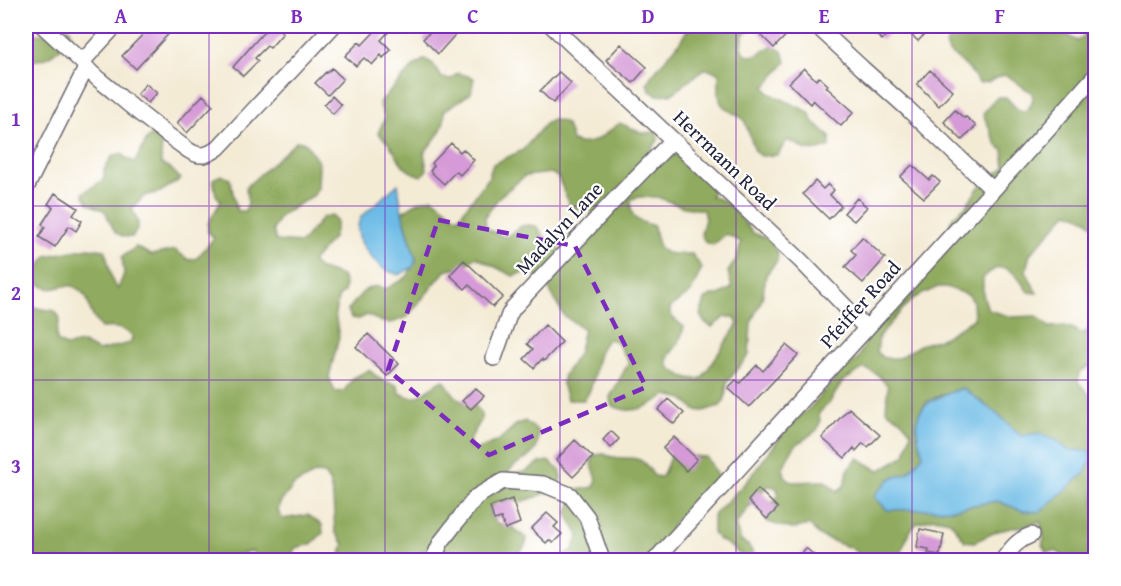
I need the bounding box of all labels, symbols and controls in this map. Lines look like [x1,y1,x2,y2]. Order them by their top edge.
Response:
text: A [115,1,128,30]
text: B [291,1,303,30]
text: C [467,1,479,30]
text: D [641,1,655,30]
text: E [819,1,830,30]
text: F [995,1,1005,30]
street label: Herrmann Road [667,103,784,217]
text: 1 [11,104,21,133]
street label: Madalyn Lane [508,175,609,280]
street label: Pfeiffer Road [812,253,907,354]
text: 2 [11,278,21,307]
text: 3 [11,451,21,480]

